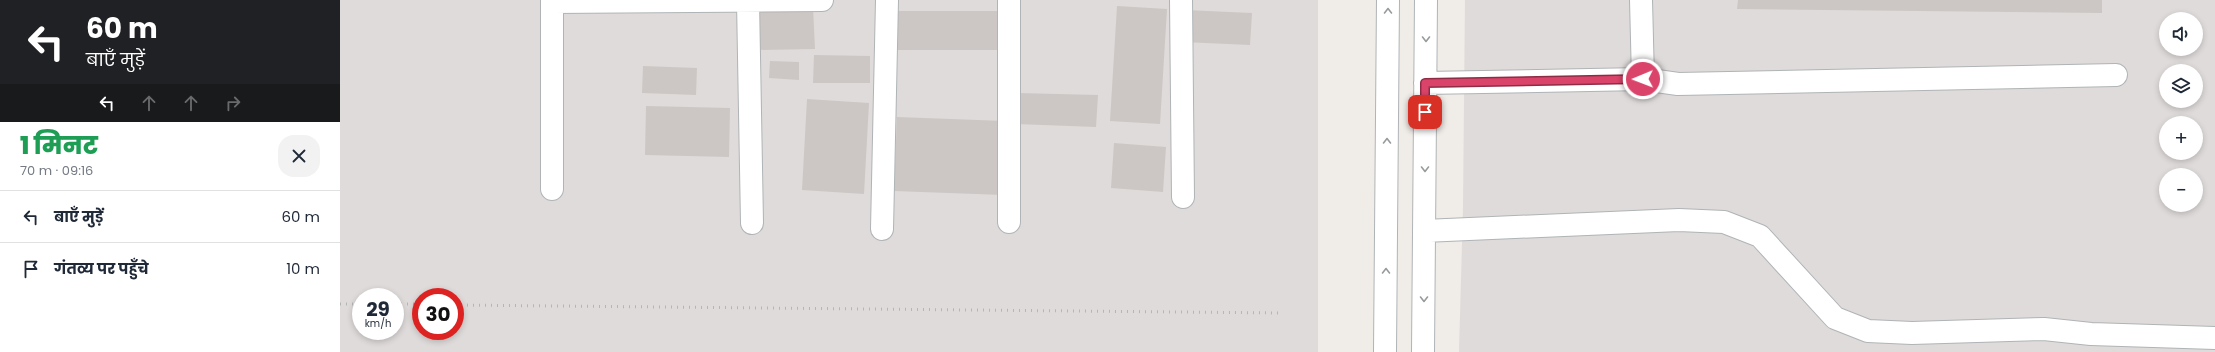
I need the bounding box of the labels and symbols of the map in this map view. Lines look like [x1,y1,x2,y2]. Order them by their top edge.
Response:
one-way arrow [1383,8,1392,14]
one-way arrow [1422,36,1430,42]
position arrow [1622,58,1664,100]
pin [1408,95,1442,129]
one-way arrow [1383,138,1391,144]
one-way arrow [1421,166,1429,172]
one-way arrow [1382,268,1390,274]
speed limit sign: 30 [412,288,464,340]
one-way arrow [1420,296,1428,302]

